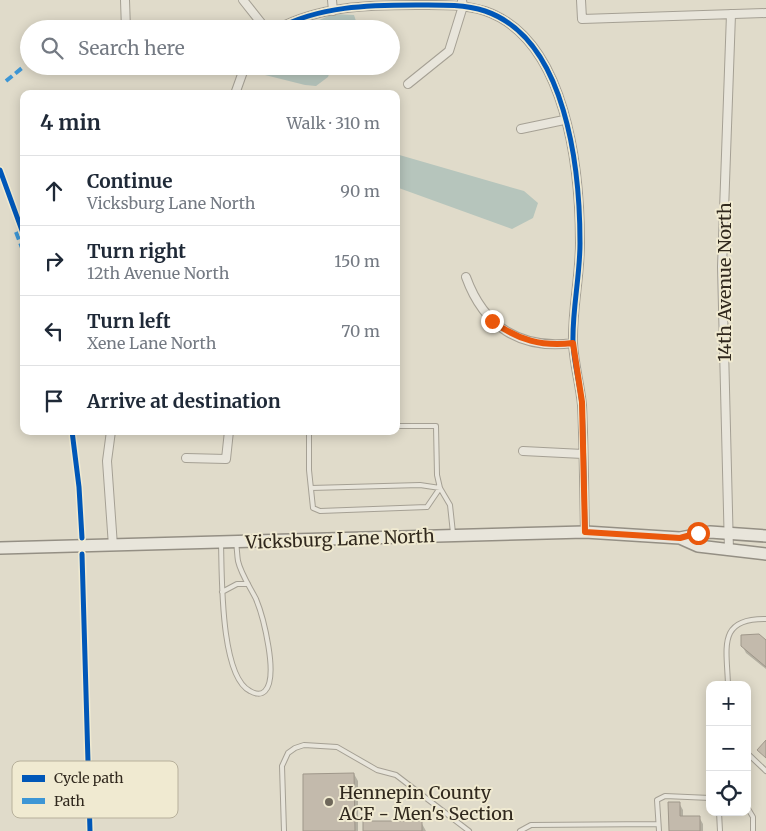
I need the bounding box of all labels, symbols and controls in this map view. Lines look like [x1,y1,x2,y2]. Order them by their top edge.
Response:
search box [20,20,400,75]
icon: search [38,34,66,62]
text: Search here [78,36,185,60]
text: 4 min [40,109,101,136]
text: Walk · 310 m [287,113,380,133]
text: Continue [87,169,173,193]
icon: ahead [40,177,68,205]
text: 90 m [340,181,380,201]
text: Vicksburg Lane North [87,193,255,213]
street label: 14th Avenue North [713,202,736,362]
text: Turn right [87,239,186,263]
icon: right [40,247,68,275]
text: 150 m [334,251,380,271]
text: 12th Avenue North [87,263,229,283]
text: Turn left [87,309,171,333]
route end [481,310,504,333]
icon: left [40,317,68,345]
text: 70 m [341,321,380,341]
text: Xene Lane North [87,333,216,353]
icon: arrive [40,387,68,415]
text: Arrive at destination [87,389,281,413]
route start [687,522,710,545]
street label: Vicksburg Lane North [244,524,435,554]
map controls [706,681,751,816]
button: + [706,681,751,726]
button: − [706,726,751,771]
legend [12,761,178,818]
text: Cycle path [54,769,124,787]
button: locate [706,771,751,816]
place label: Hennepin County ACF - Men's Section [338,781,514,825]
text: Path [54,792,85,810]
marker: Hennepin County ACF - Men's Section [323,796,335,808]

